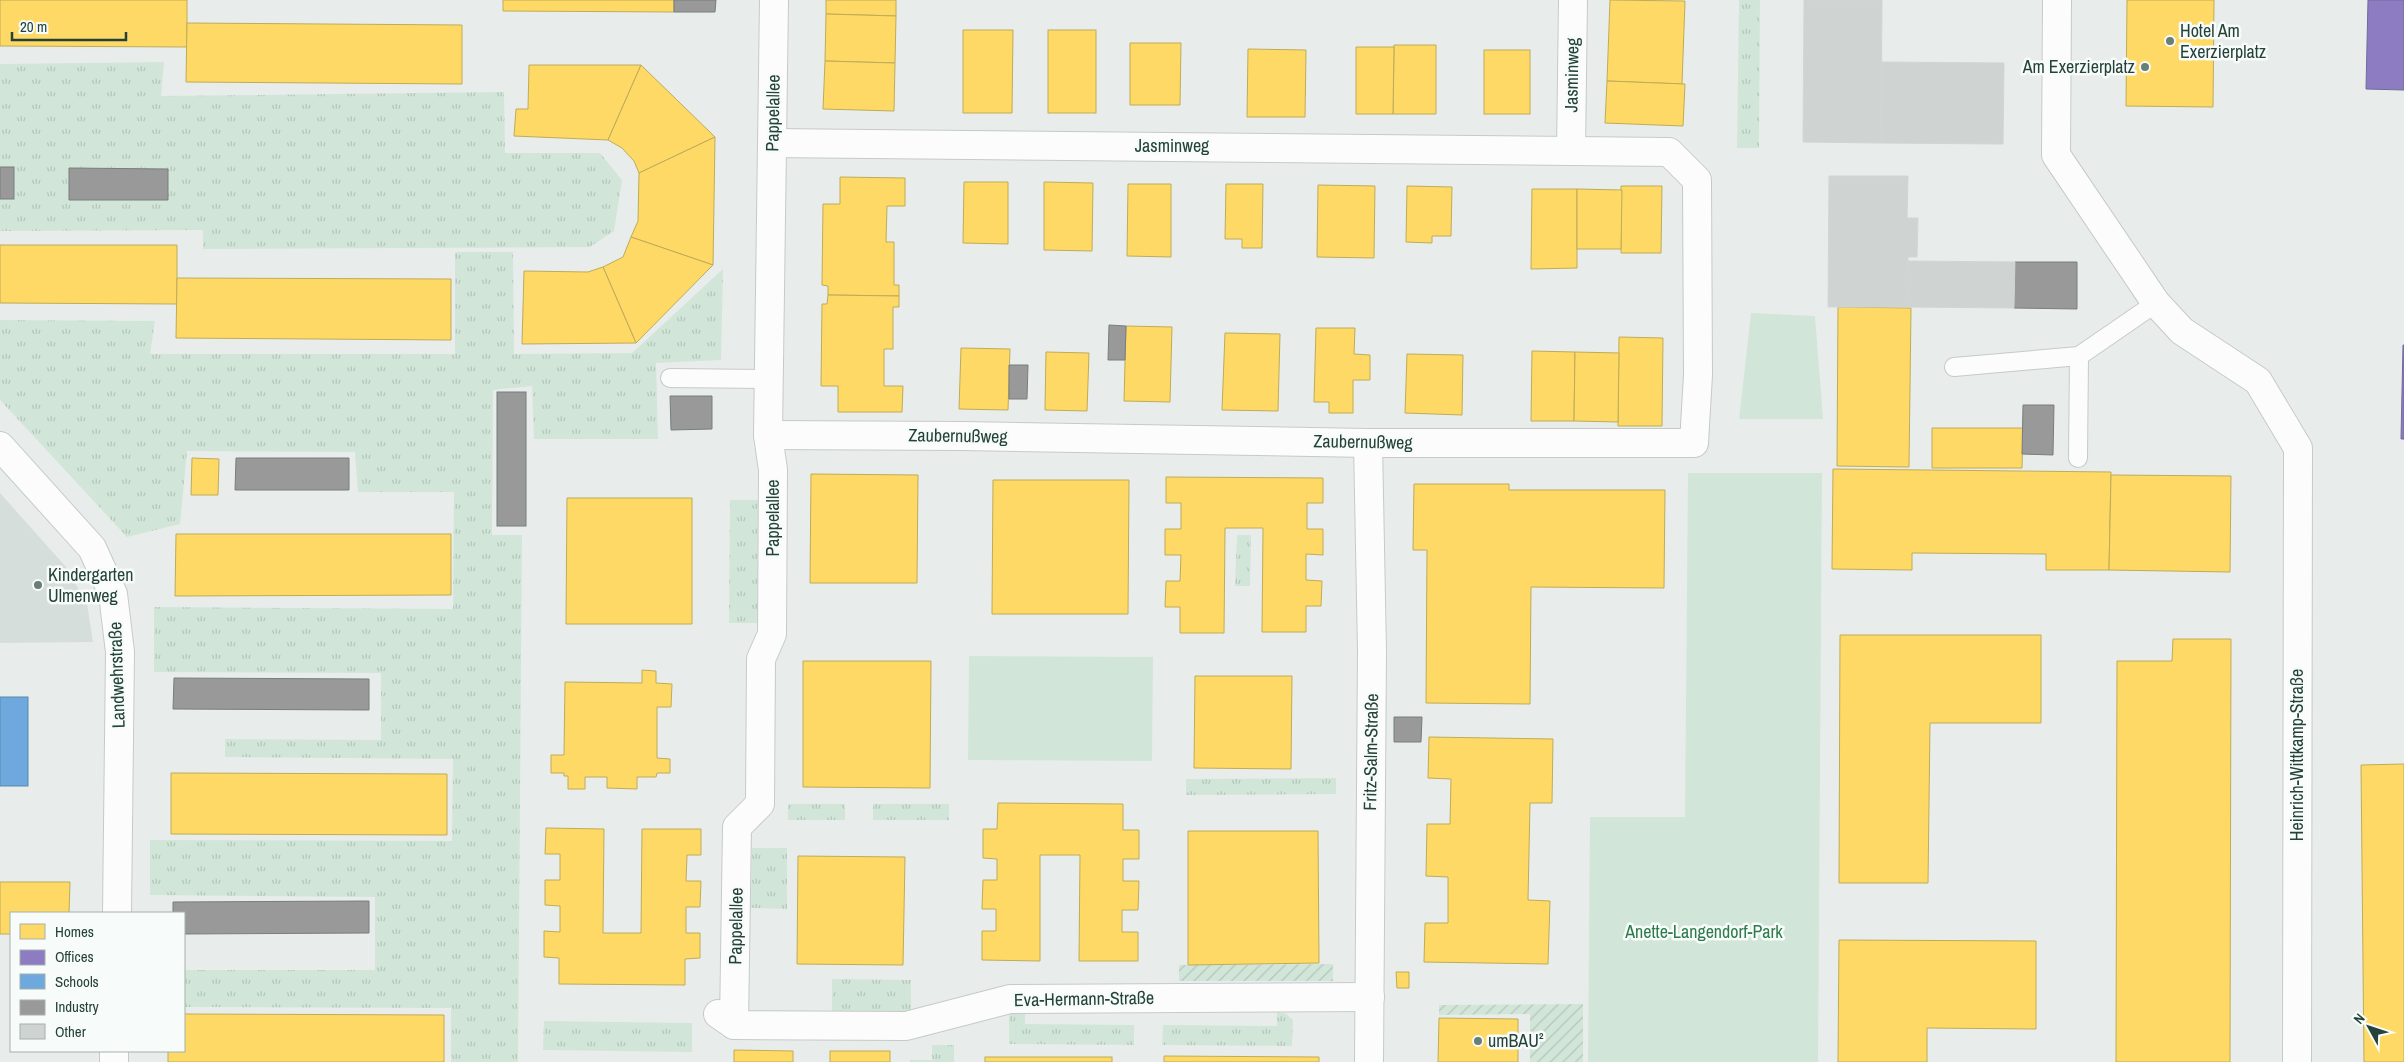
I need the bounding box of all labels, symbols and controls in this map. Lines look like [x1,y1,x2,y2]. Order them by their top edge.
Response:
scale bar [12,10,126,42]
text: 20 m [20,16,47,37]
place label: Hotel Am Exerzierplatz [2180,18,2266,64]
marker: Hotel Am Exerzierplatz [2164,35,2176,47]
street label: Jasminweg [1558,37,1585,113]
place label: Am Exerzierplatz [2022,54,2135,79]
marker: Am Exerzierplatz [2139,61,2151,73]
street label: Pappelallee [759,74,786,152]
street label: Jasminweg [1135,133,1210,158]
street label: Zaubernußweg [908,422,1009,449]
street label: Zaubernußweg [1313,428,1414,455]
street label: Pappelallee [760,479,785,557]
place label: Kindergarten Ulmenweg [48,562,133,608]
marker: Kindergarten Ulmenweg [32,579,44,591]
street label: Landwehrstraße [102,621,131,729]
street label: Heinrich-Wittkamp-Straße [2284,669,2309,841]
street label: Fritz-Salm-Straße [1357,693,1384,811]
street label: Pappelallee [722,887,749,965]
legend [10,912,185,1052]
park label: Anette-Langendorf-Park [1624,919,1783,944]
text: Homes [55,921,94,942]
text: Offices [55,946,94,967]
text: Schools [55,971,99,992]
street label: Eva-Hermann-Straße [1014,985,1154,1012]
text: Industry [55,996,100,1017]
north arrow [2344,1002,2394,1052]
text: N [2349,1010,2369,1028]
text: Other [55,1021,86,1042]
place label: umBAU² [1488,1028,1544,1053]
marker: umBAU² [1472,1035,1484,1047]

